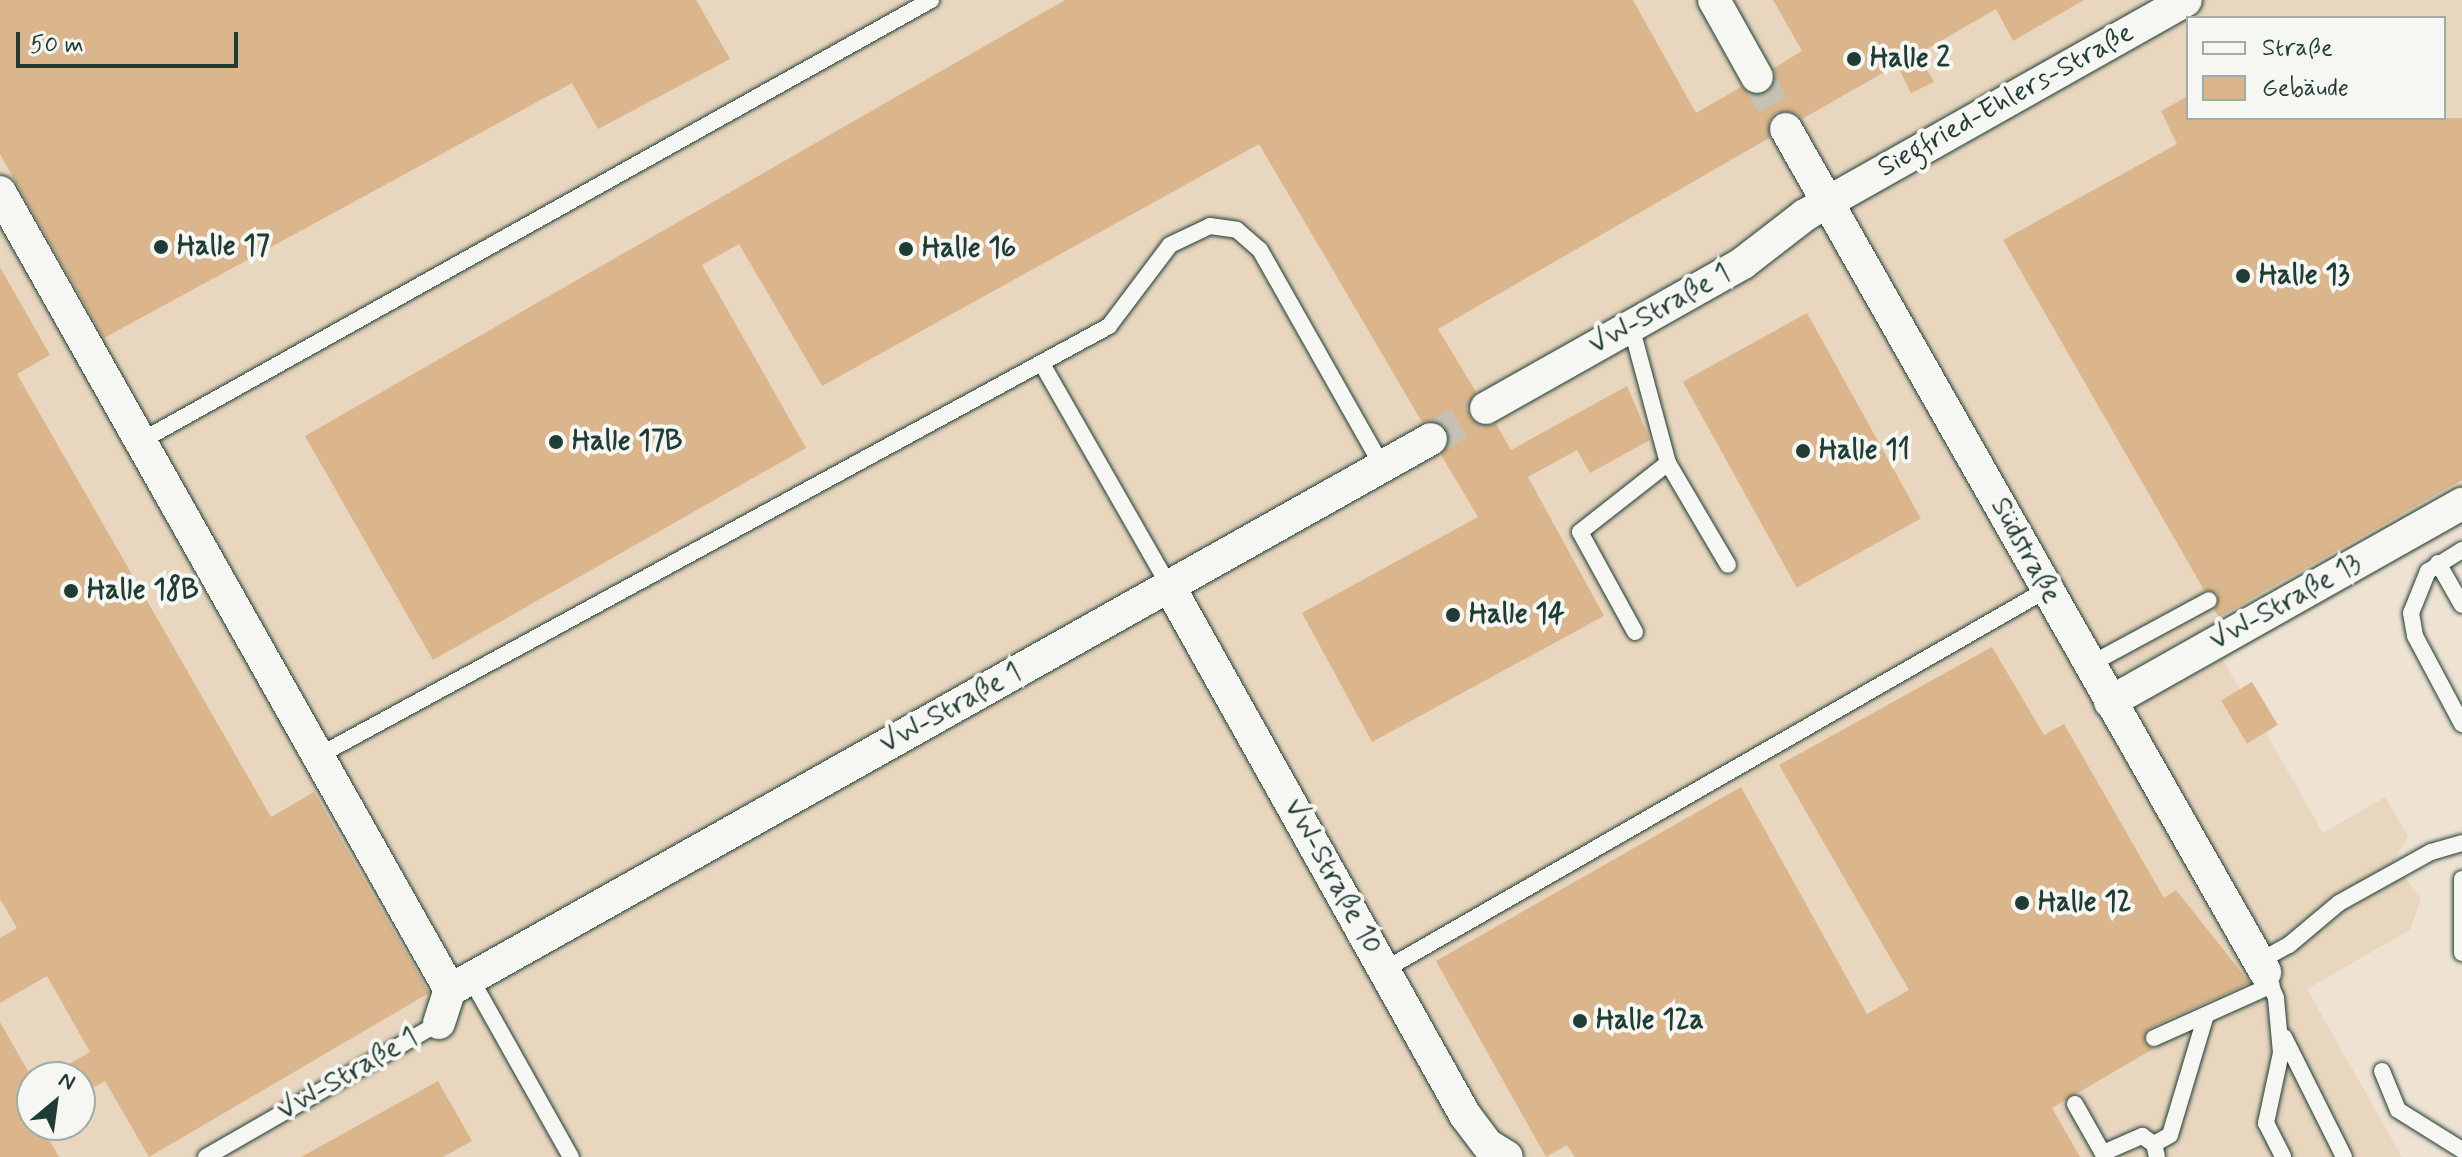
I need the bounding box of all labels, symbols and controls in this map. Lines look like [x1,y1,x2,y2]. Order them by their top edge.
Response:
scale bar [20,16,242,66]
legend [2186,16,2446,120]
street label: Siegfried-Ehlers-Straße [1872,17,2140,185]
text: 50 m [30,30,84,61]
text: Straße [2262,33,2333,64]
place label: Halle 2 [1870,42,1950,76]
marker: Halle 2 [1845,50,1863,68]
text: Gebäude [2262,73,2349,104]
place label: Halle 17 [177,230,270,264]
place label: Halle 16 [922,232,1016,266]
marker: Halle 17 [152,238,170,256]
marker: Halle 16 [897,240,915,258]
street label: VW-Straße 1 [1583,257,1737,363]
place label: Halle 13 [2259,259,2349,293]
marker: Halle 13 [2234,267,2252,285]
place label: Halle 17B [572,425,682,459]
marker: Halle 17B [547,433,565,451]
place label: Halle 11 [1819,434,1910,468]
marker: Halle 11 [1794,442,1812,460]
street label: Südstraße [1982,492,2068,610]
street label: VW-Straße 13 [2204,547,2368,659]
place label: Halle 18B [87,574,199,608]
marker: Halle 18B [62,582,80,600]
place label: Halle 14 [1469,598,1565,632]
marker: Halle 14 [1444,606,1462,624]
street label: VW-Straße 1 [874,656,1028,762]
street label: VW-Straße 10 [1275,793,1389,961]
place label: Halle 12 [2038,886,2131,920]
marker: Halle 12 [2013,894,2031,912]
place label: Halle 12a [1596,1004,1704,1038]
marker: Halle 12a [1571,1012,1589,1030]
street label: VW-Straße 1 [272,1021,424,1129]
north arrow [16,1061,96,1141]
text: N [53,1066,80,1098]

